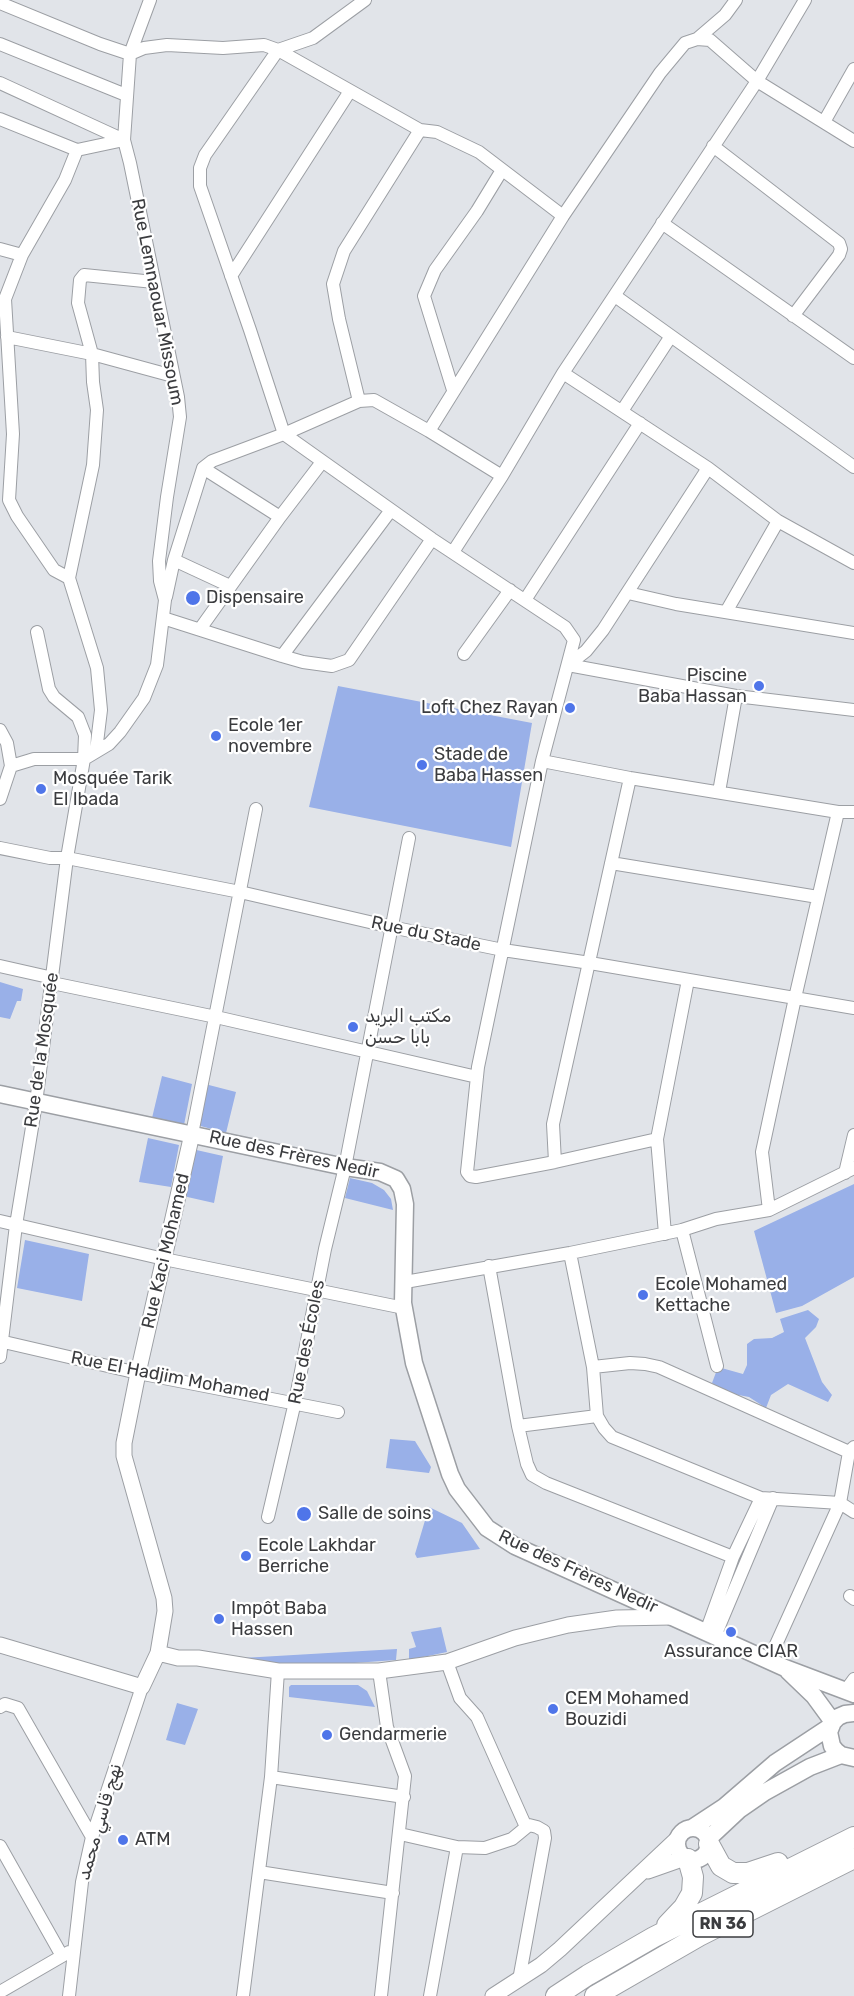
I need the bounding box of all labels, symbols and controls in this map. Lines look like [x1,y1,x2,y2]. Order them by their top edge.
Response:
street label: Rue Lemnaouar Missoum [126,197,188,407]
place label: Dispensaire [206,587,304,609]
marker: Dispensaire [184,589,202,607]
place label: Piscine Baba Hassan [638,665,747,708]
marker: Piscine Baba Hassan [752,679,766,693]
place label: Loft Chez Rayan [421,697,558,719]
marker: Loft Chez Rayan [563,701,577,715]
place label: Ecole 1er novembre [228,715,312,758]
marker: Ecole 1er novembre [209,729,223,743]
place label: Stade de Baba Hassen [434,744,543,786]
marker: Stade de Baba Hassen [415,758,429,772]
place label: Mosquée Tarik El Ibada [53,768,172,810]
marker: Mosquée Tarik El Ibada [34,782,48,796]
street label: Rue du Stade [369,912,483,956]
street label: Rue de la Mosquée [20,971,64,1129]
place label: مكتب البريد بابا حسن [365,1006,451,1048]
marker: مكتب البريد بابا حسن [346,1020,360,1034]
street label: Rue des Frères Nedir [207,1126,381,1184]
street label: Rue Kaci Mohamed [138,1171,194,1331]
place label: Ecole Mohamed Kettache [655,1274,787,1316]
street label: Rue des Écoles [284,1278,330,1406]
marker: Ecole Mohamed Kettache [636,1288,650,1302]
street label: Rue El Hadjim Mohamed [69,1347,271,1407]
place label: Salle de soins [318,1503,432,1525]
marker: Salle de soins [295,1505,313,1523]
street label: Rue des Frères Nedir [495,1526,661,1618]
place label: Ecole Lakhdar Berriche [258,1535,376,1578]
marker: Ecole Lakhdar Berriche [239,1549,253,1563]
place label: Impôt Baba Hassen [231,1598,327,1640]
marker: Impôt Baba Hassen [212,1612,226,1626]
marker: Assurance CIAR [724,1625,738,1639]
place label: Assurance CIAR [664,1641,798,1663]
place label: CEM Mohamed Bouzidi [565,1688,689,1730]
marker: CEM Mohamed Bouzidi [546,1702,560,1716]
place label: Gendarmerie [339,1724,447,1746]
marker: Gendarmerie [320,1728,334,1742]
street label: نهج قاسي محمد [73,1761,127,1883]
place label: ATM [135,1829,170,1851]
marker: ATM [116,1833,130,1847]
road number: RN 36 [693,1911,753,1937]

